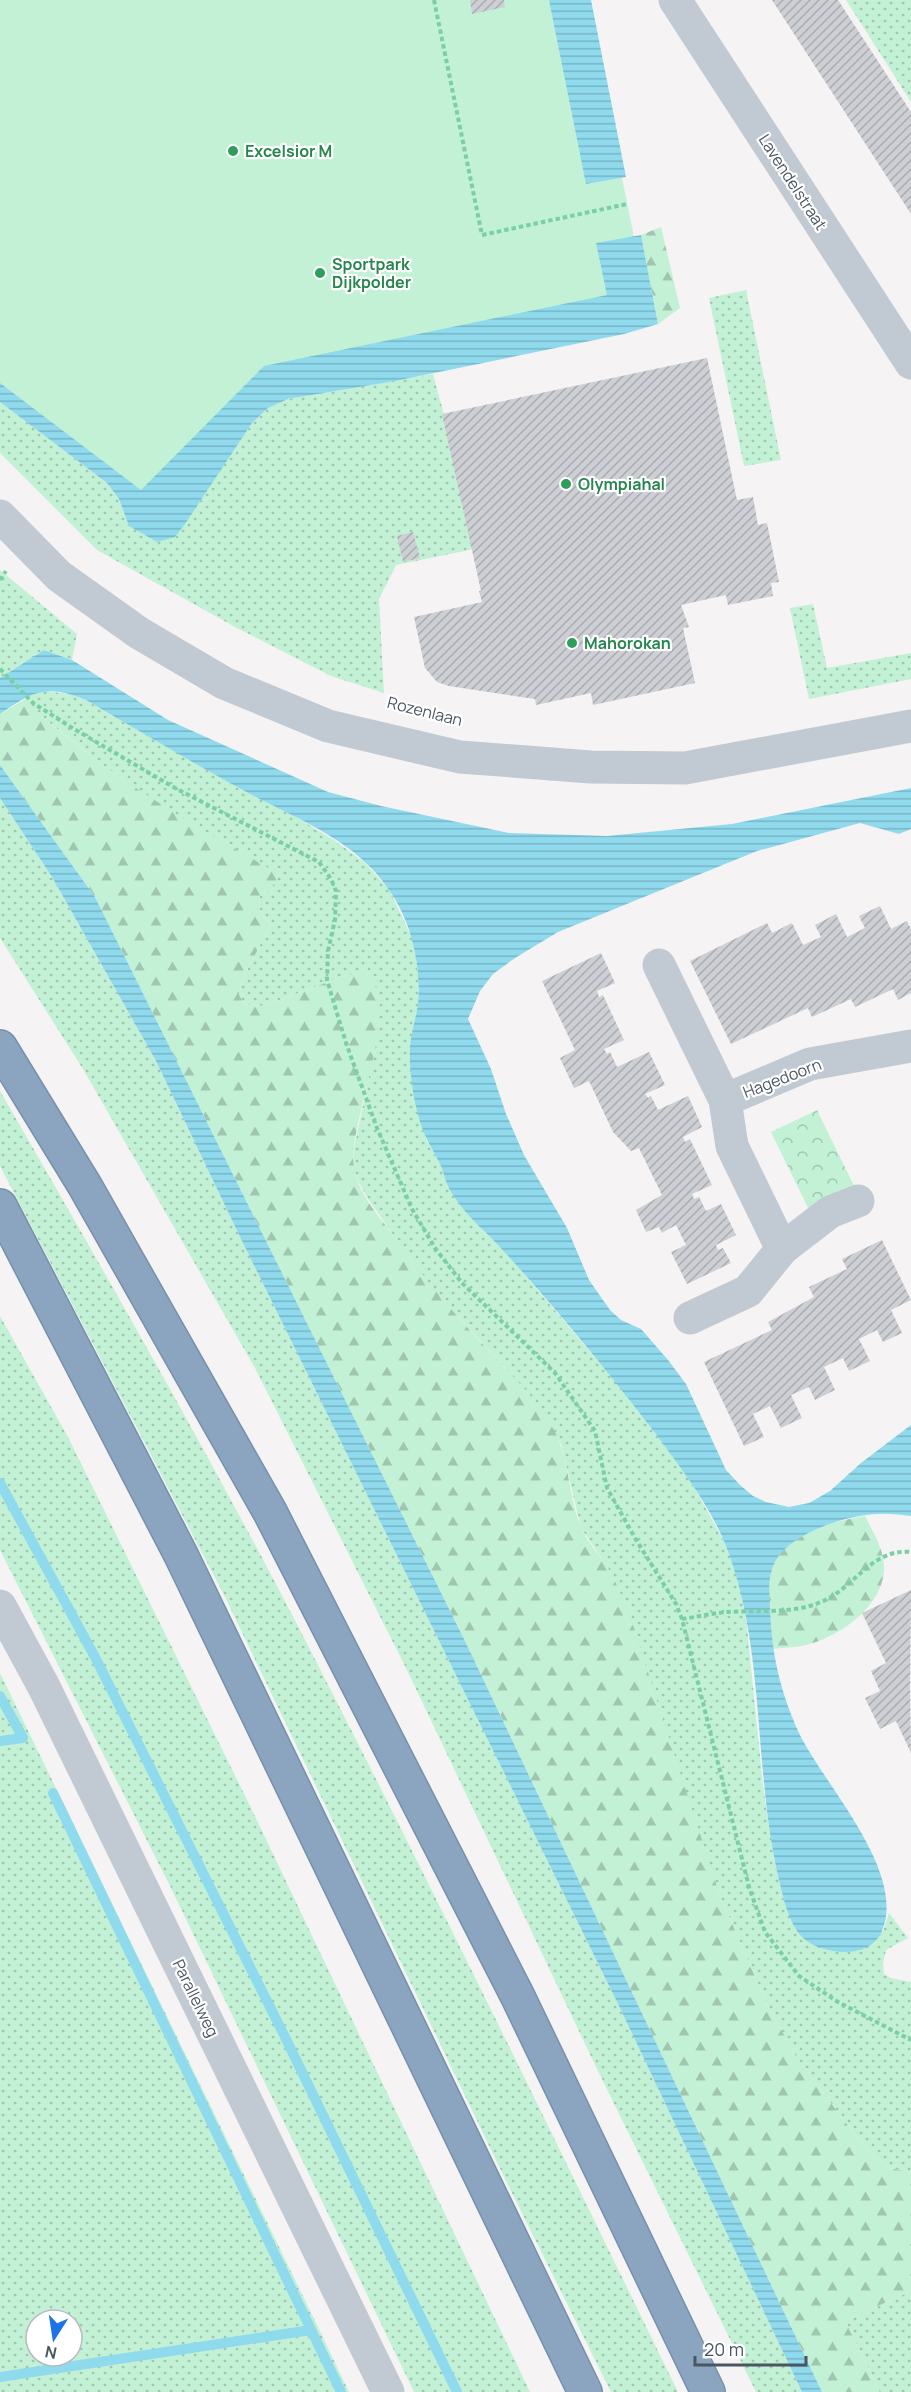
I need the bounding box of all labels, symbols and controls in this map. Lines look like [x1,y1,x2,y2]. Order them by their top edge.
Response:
street label: Lavendelstraat [754,130,832,234]
place label: Excelsior M [245,140,332,162]
marker: Excelsior M [226,144,240,158]
place label: Sportpark Dijkpolder [332,253,411,293]
marker: Sportpark Dijkpolder [313,266,327,280]
place label: Olympiahal [578,473,665,495]
marker: Olympiahal [559,477,573,491]
place label: Mahorokan [584,632,671,654]
marker: Mahorokan [565,636,579,650]
street label: Rozenlaan [385,691,465,731]
street label: Hagedoorn [740,1053,824,1103]
street label: Parallelweg [168,1955,224,2041]
north arrow [24,2308,84,2368]
scale bar [695,2329,806,2367]
text: 20 m [704,2337,744,2361]
text: N [43,2341,59,2365]

